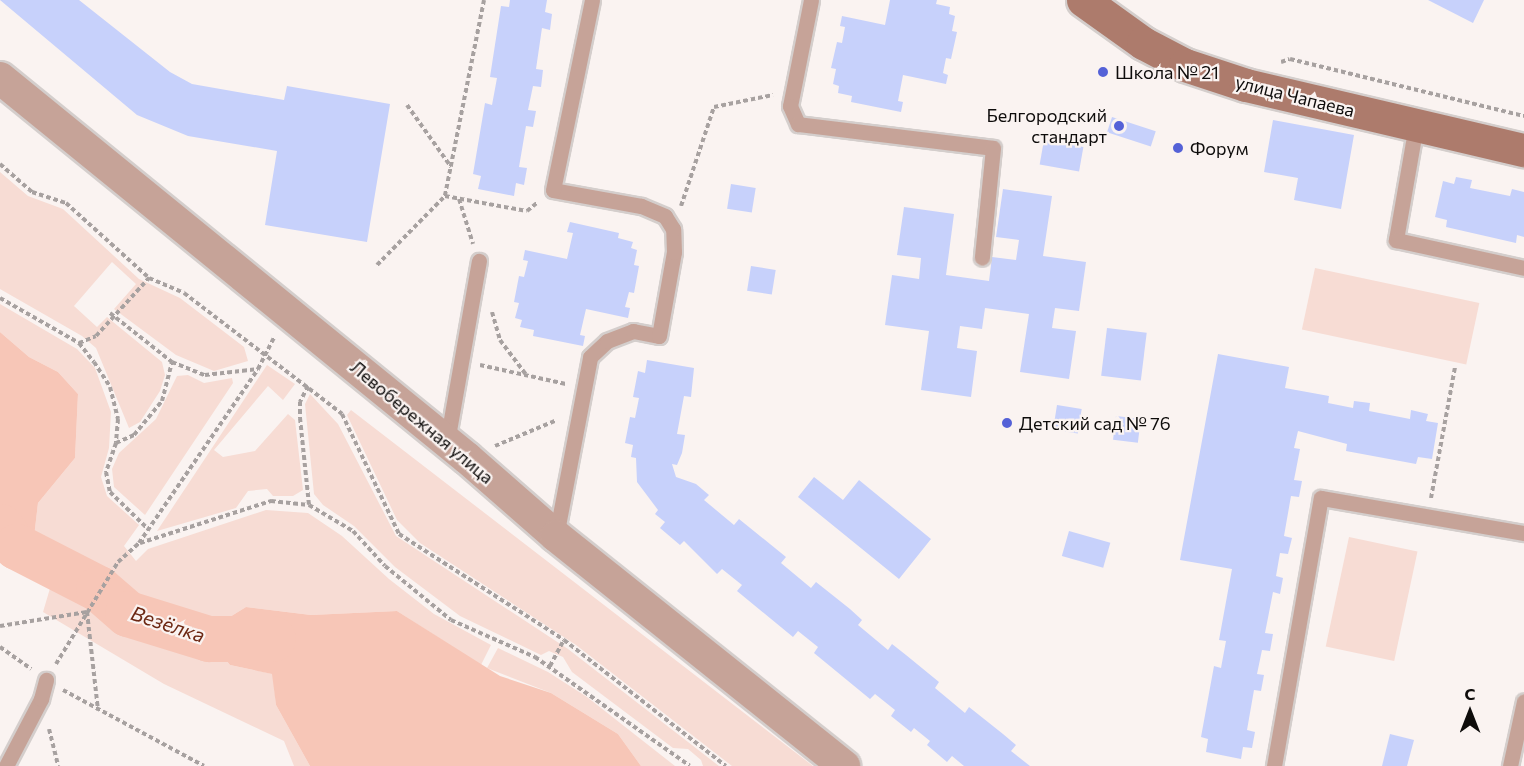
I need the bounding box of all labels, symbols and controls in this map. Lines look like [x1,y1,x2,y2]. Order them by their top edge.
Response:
place label: Школа № 21 [1115,61,1219,83]
marker: Школа № 21 [1096,65,1110,79]
street label: улица Чапаева [1233,71,1357,121]
place label: Белгородский стандарт [986,105,1107,148]
marker: Белгородский стандарт [1112,119,1126,133]
place label: Форум [1190,137,1248,159]
marker: Форум [1171,141,1185,155]
street label: Левобережная улица [346,356,498,488]
place label: Детский сад № 76 [1019,412,1171,434]
marker: Детский сад № 76 [1000,416,1014,430]
water label: Везёлка [128,601,208,647]
north arrow [1440,682,1500,742]
text: С [1465,684,1475,703]

